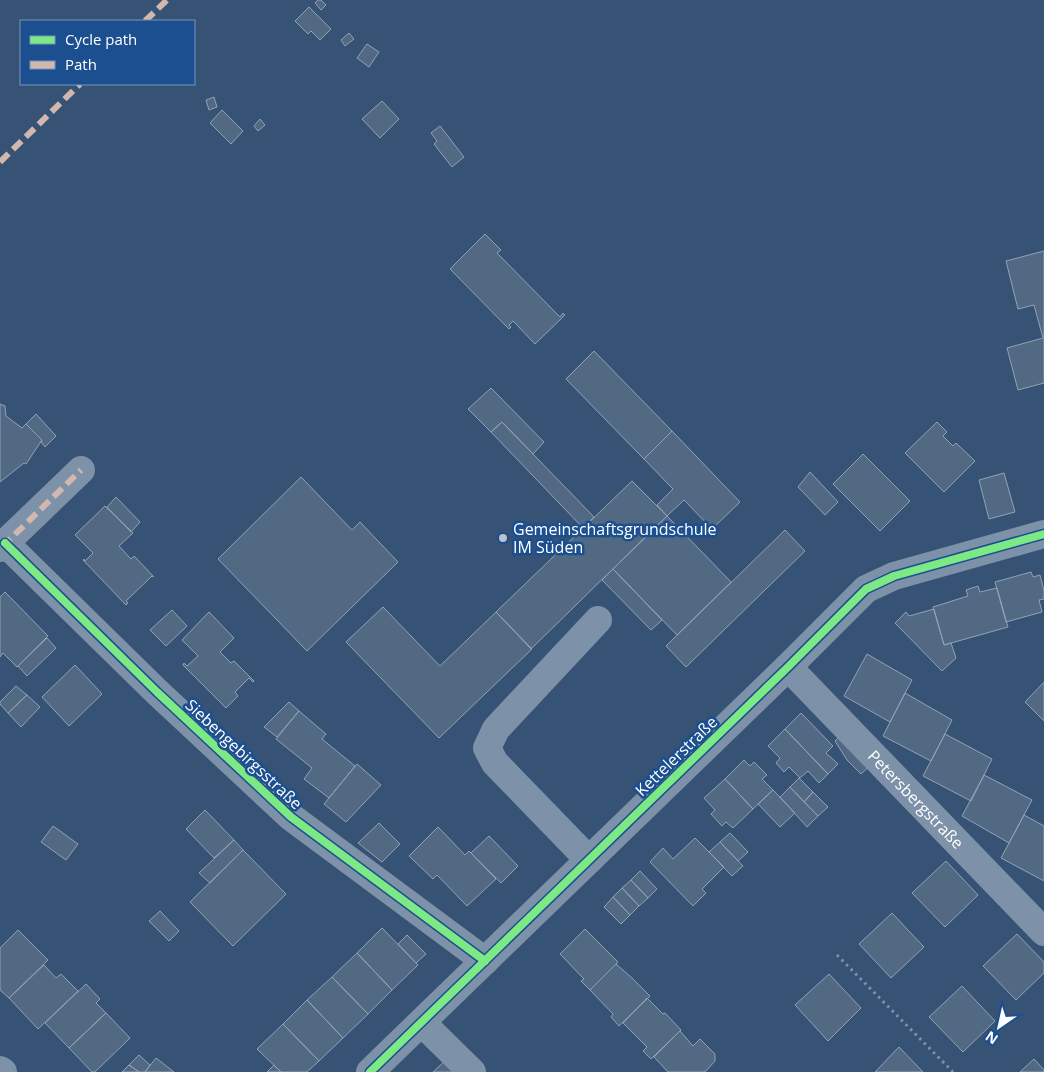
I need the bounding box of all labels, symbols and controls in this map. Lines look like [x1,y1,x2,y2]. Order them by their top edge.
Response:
legend [20,20,195,85]
text: Cycle path [65,29,137,49]
text: Path [65,54,97,74]
place label: Gemeinschaftsgrundschule IM Süden [513,518,717,558]
marker: Gemeinschaftsgrundschule IM Süden [497,532,509,544]
street label: Siebengebirgsstraße [181,694,307,814]
street label: Kettelerstraße [630,711,722,801]
street label: Petersbergstraße [863,745,969,853]
north arrow [974,1002,1024,1052]
text: N [981,1027,1001,1049]

